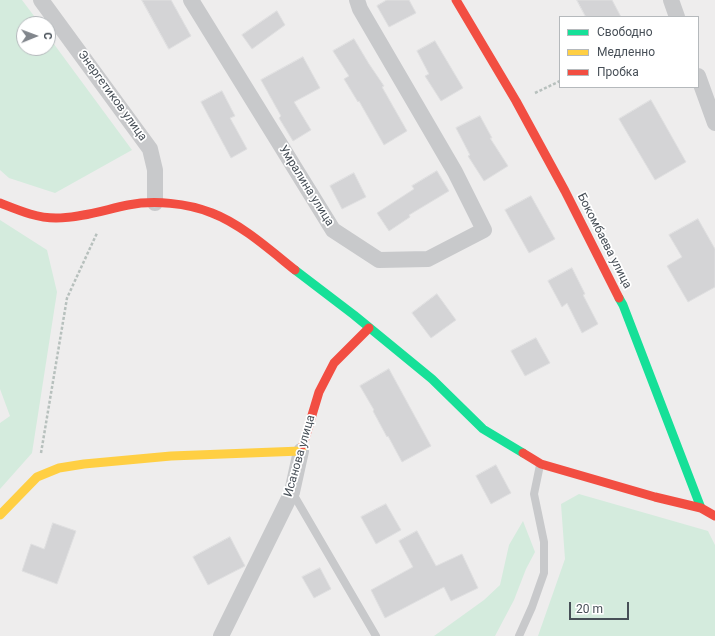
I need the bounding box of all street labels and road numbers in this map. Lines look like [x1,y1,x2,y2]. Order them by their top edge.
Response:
street label: Энергетиков улица [74,48,150,144]
street label: Умралина улица [275,143,337,229]
street label: Бокомбаева улица [574,191,634,291]
street label: Исанова улица [281,413,319,499]

